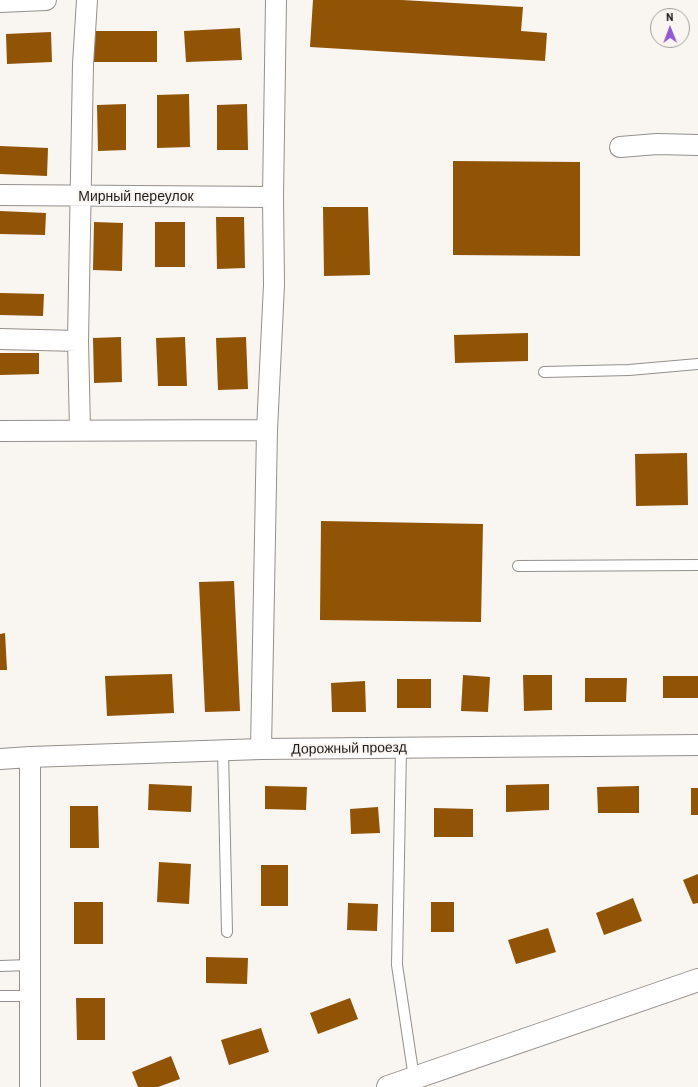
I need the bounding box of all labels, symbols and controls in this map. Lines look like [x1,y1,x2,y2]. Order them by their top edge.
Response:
north arrow [650,8,690,48]
text: N [666,10,674,23]
street label: Мирный переулок [78,188,194,204]
street label: Дорожный проезд [291,739,407,757]

